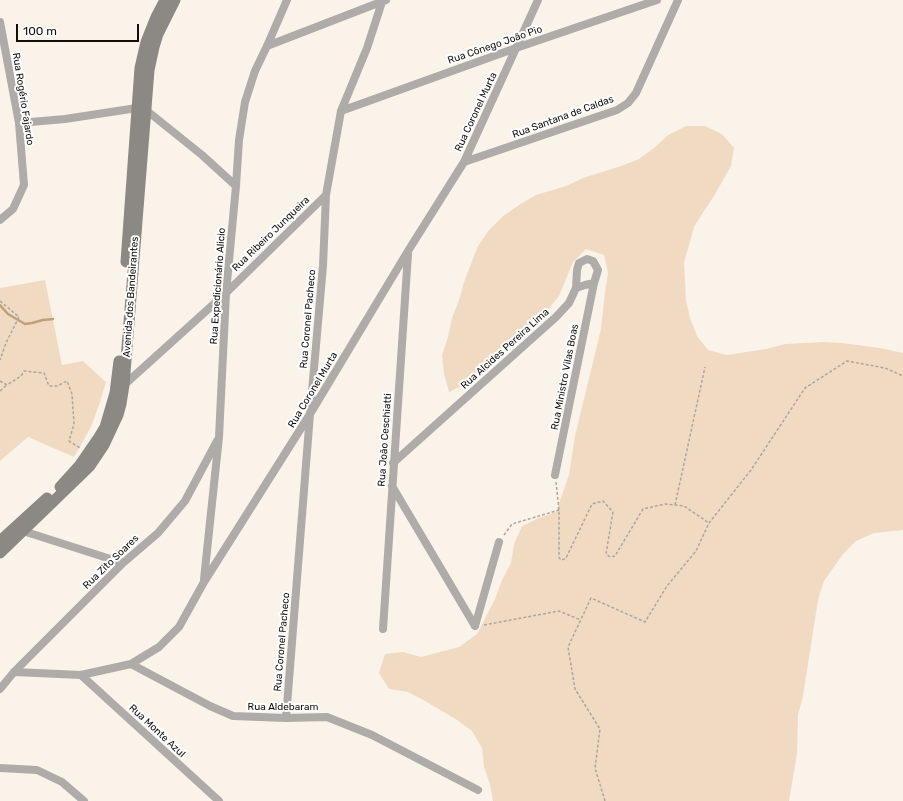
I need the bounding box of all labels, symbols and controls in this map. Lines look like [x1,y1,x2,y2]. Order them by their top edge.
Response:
scale bar [18,16,141,42]
street label: Rua Cônego João Pio [446,23,544,67]
text: 100 m [23,24,57,38]
street label: Rua Rogério Fajardo [10,52,36,146]
street label: Rua Coronel Murta [452,70,500,154]
street label: Rua Santana de Caldas [511,93,615,141]
street label: Rua Ribeiro Junqueira [230,194,312,274]
street label: Rua Expedicionário Alicio [208,227,228,345]
street label: Avenida dos Bandeirantes [121,236,141,358]
street label: Rua Coronel Pacheco [298,269,318,369]
street label: Rua Alcides Pereira Lima [458,306,552,392]
street label: Rua Ministro Vilas Boas [549,323,581,431]
street label: Rua Coronel Murta [286,350,340,430]
street label: Rua João Ceschiatti [376,393,394,487]
street label: Rua Zito Soares [81,532,141,592]
street label: Rua Coronel Pacheco [272,592,292,692]
street label: Rua Aldebaram [248,701,318,713]
street label: Rua Monte Azul [126,702,188,760]

